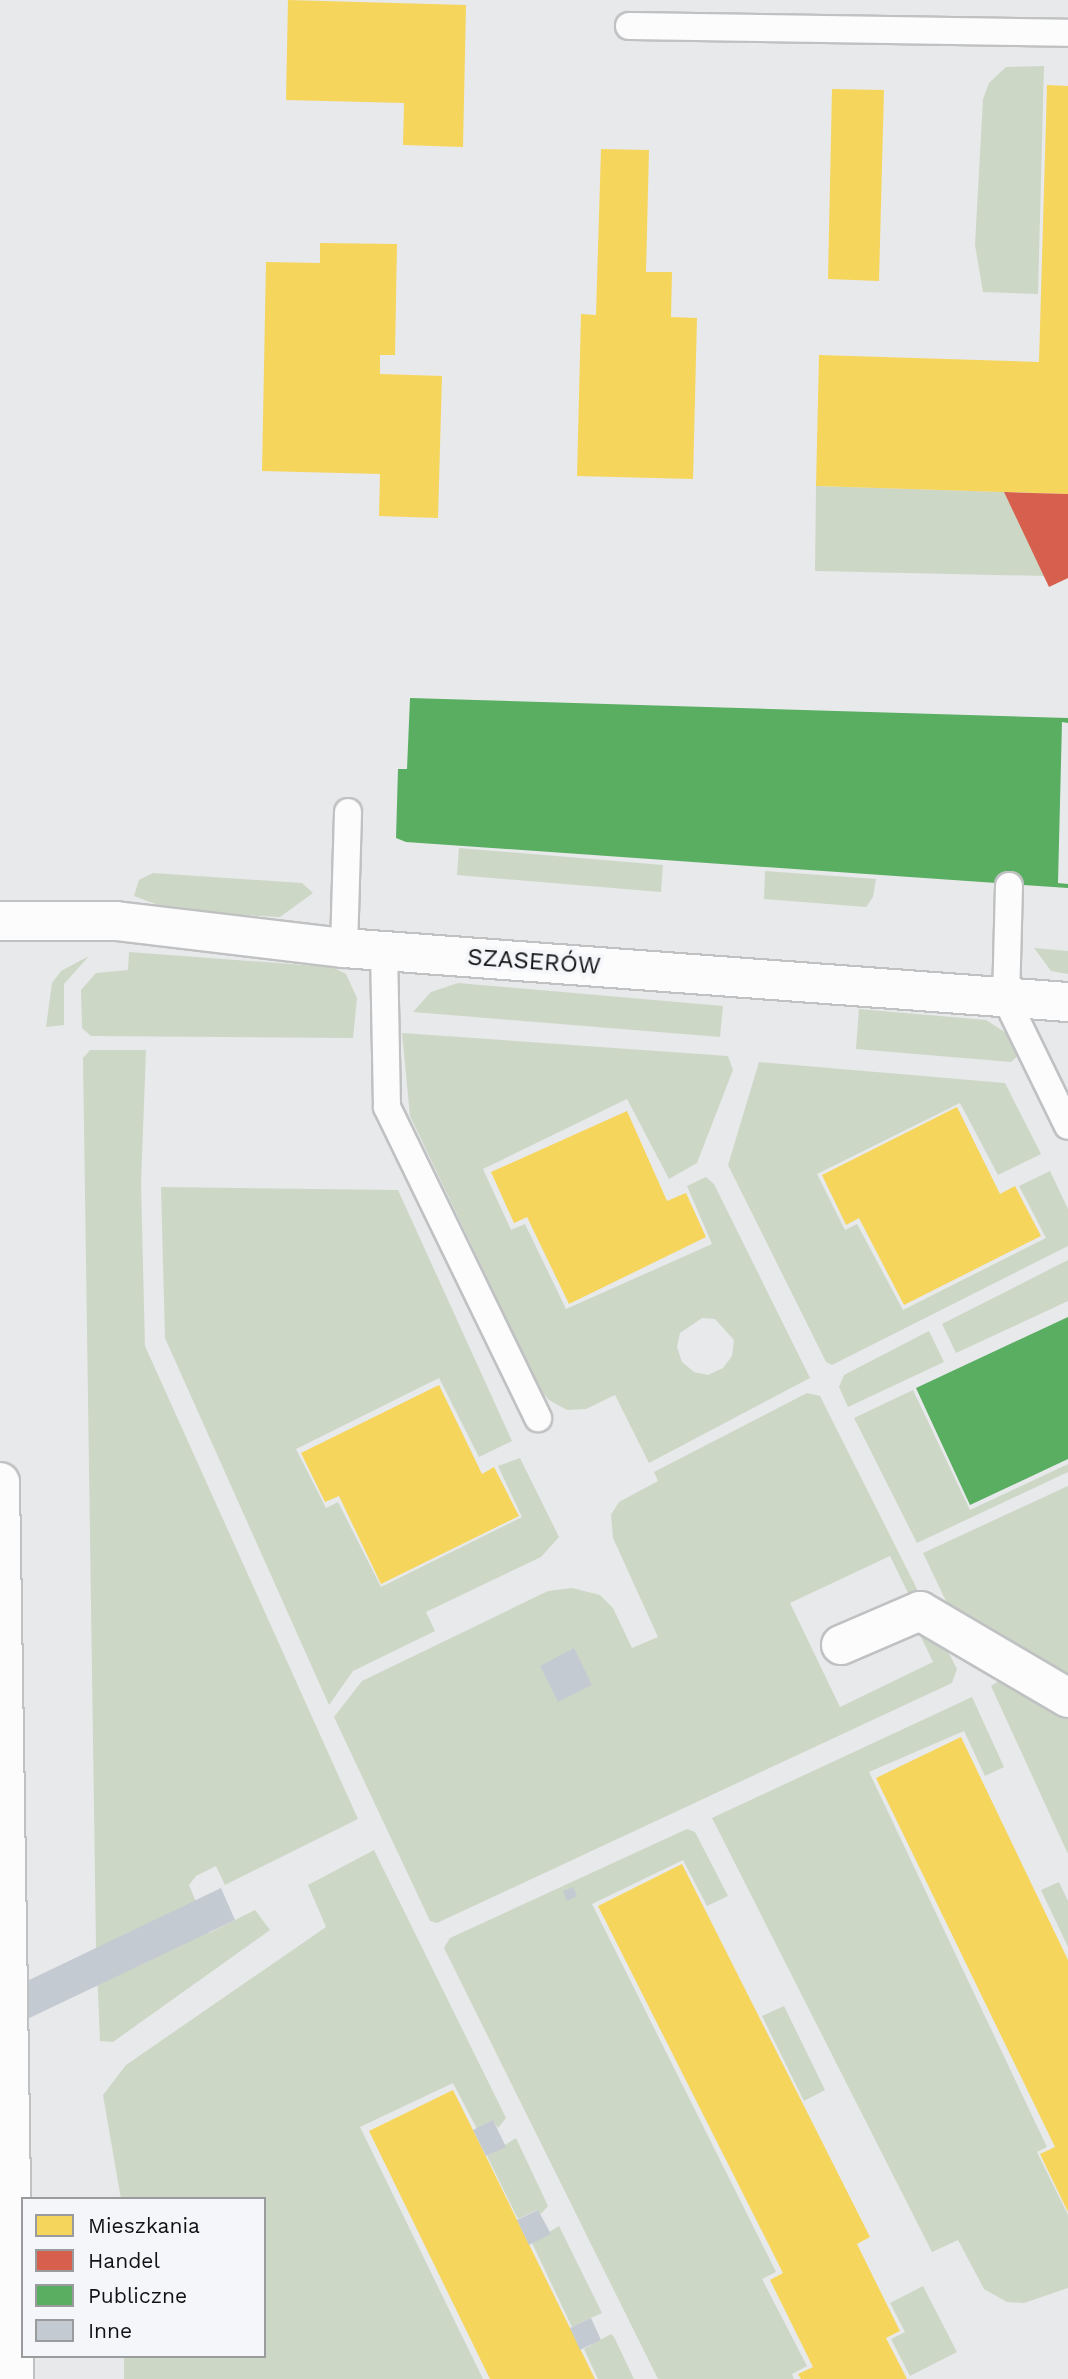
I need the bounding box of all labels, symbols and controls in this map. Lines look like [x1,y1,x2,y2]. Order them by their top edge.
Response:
street label: SZASERÓW [466,943,602,981]
legend [21,2197,266,2358]
text: Mieszkania [88,2213,200,2238]
text: Handel [88,2248,160,2273]
text: Publiczne [88,2283,187,2308]
text: Inne [88,2318,132,2343]

